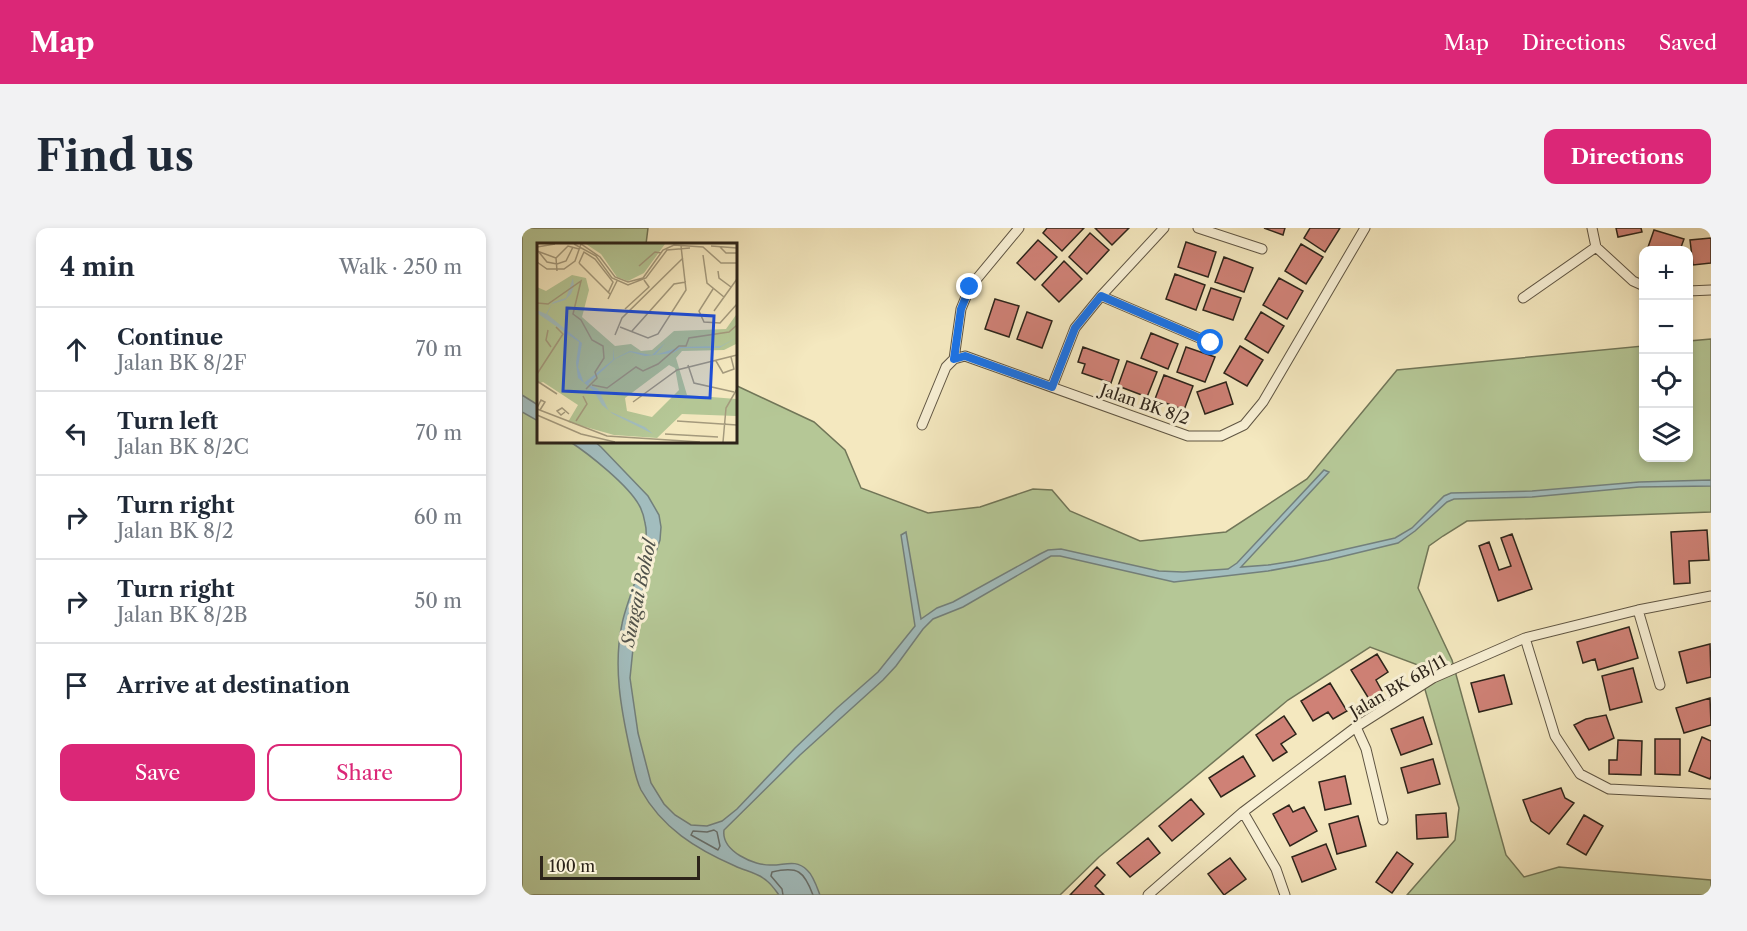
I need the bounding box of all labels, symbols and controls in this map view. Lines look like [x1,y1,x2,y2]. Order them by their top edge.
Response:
text: Map [30,25,94,59]
text: Map [1444,30,1489,55]
text: Directions [1522,30,1626,55]
text: Saved [1659,30,1717,55]
button: Directions [1544,129,1711,184]
text: Find us [36,130,194,182]
inset map [537,243,736,442]
map controls [1639,246,1693,462]
button: + [1639,246,1693,300]
text: 4 min [60,251,135,283]
text: Walk · 250 m [339,255,462,279]
route end [956,273,982,299]
button: − [1639,300,1693,354]
text: Continue [117,324,223,351]
route start [1197,329,1223,355]
icon: ahead [60,333,93,366]
text: 70 m [416,337,462,361]
text: Jalan BK 8/2F [117,351,246,375]
button: locate [1639,354,1693,408]
street label: Jalan BK 8/2 [1095,378,1192,429]
text: Turn left [117,408,218,435]
button: layers [1639,408,1693,462]
icon: left [60,417,93,450]
text: 70 m [416,421,462,445]
text: Jalan BK 8/2C [117,435,249,459]
text: Turn right [117,492,235,519]
icon: right [60,501,93,534]
text: 60 m [414,505,462,529]
text: Jalan BK 8/2 [117,519,233,543]
water label: Sungai Bohol [617,535,662,650]
text: Turn right [117,576,235,603]
icon: right [60,585,93,618]
text: 50 m [415,589,462,613]
text: Jalan BK 8/2B [117,603,247,627]
street label: Jalan BK 6B/11 [1343,650,1450,723]
icon: arrive [60,669,93,702]
text: Arrive at destination [117,672,350,699]
button: Save [60,744,255,801]
button: Share [267,744,462,801]
scale bar [540,853,700,880]
text: 100 m [549,856,595,876]

